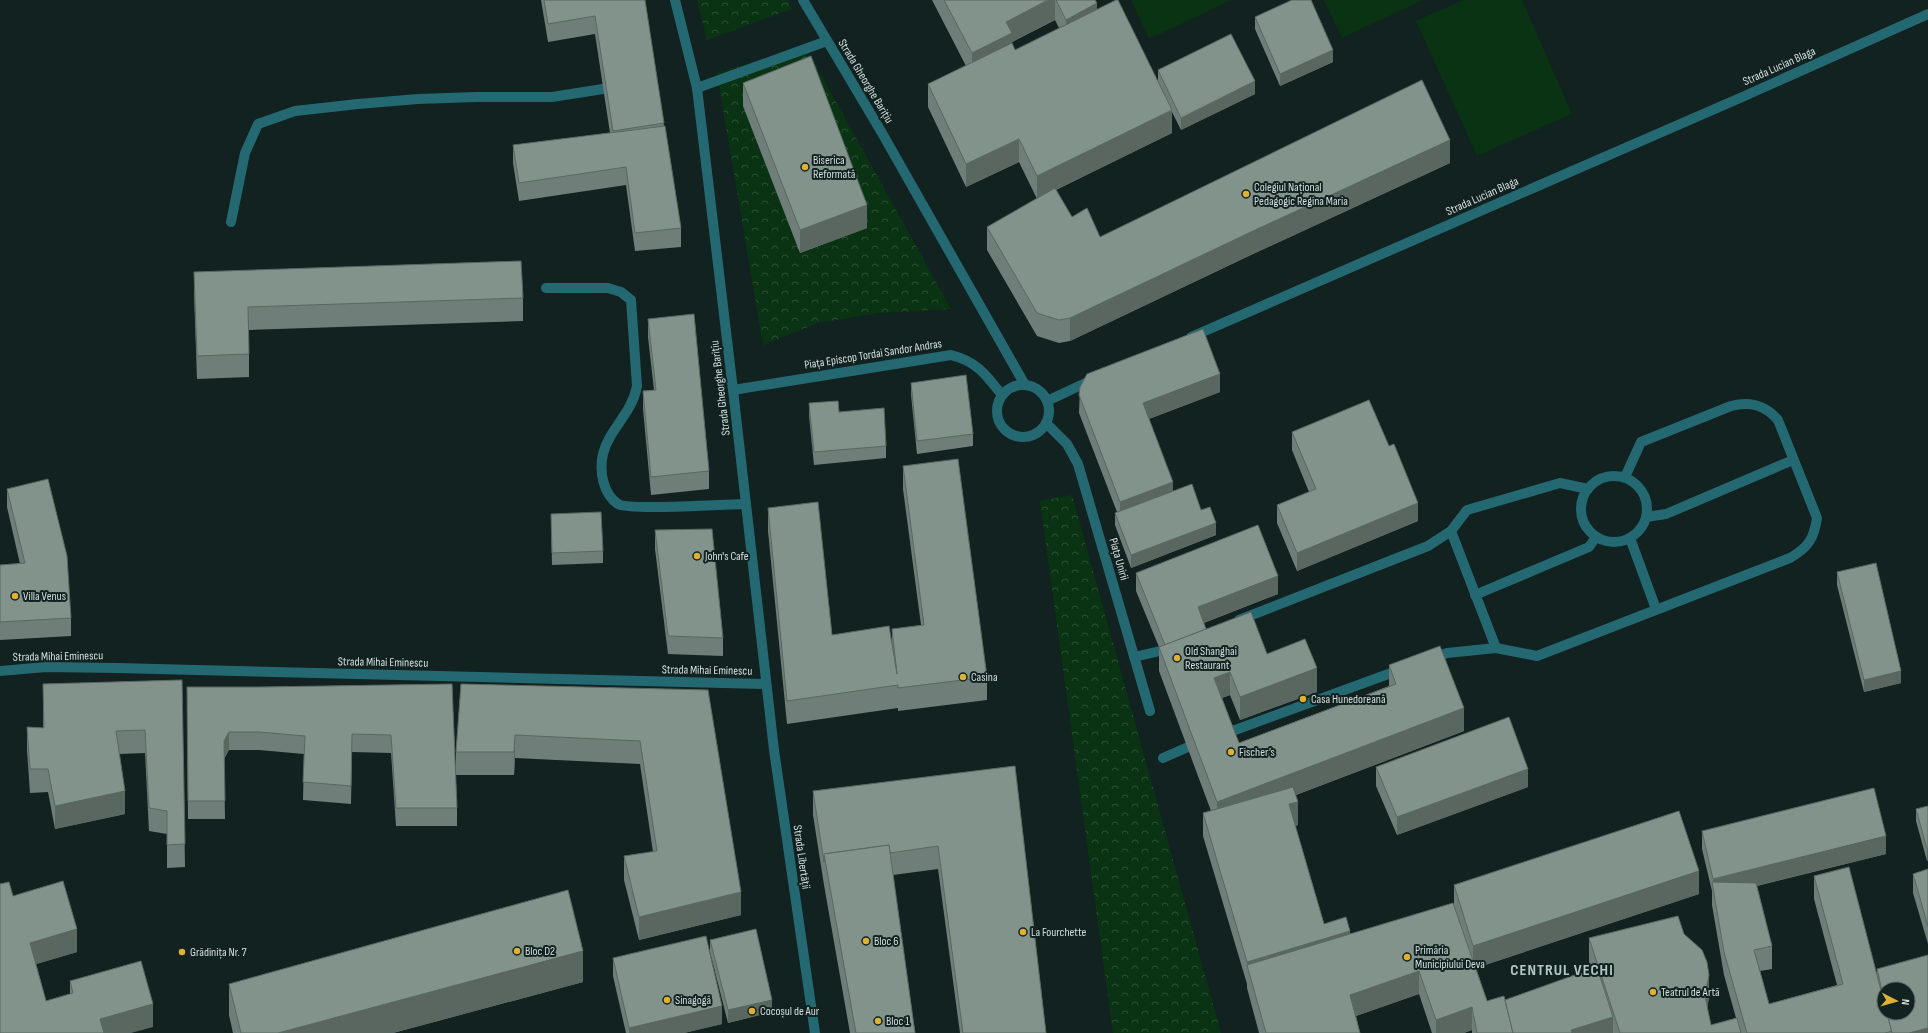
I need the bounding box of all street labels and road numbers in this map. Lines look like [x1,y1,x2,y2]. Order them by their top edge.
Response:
street label: Strada Gheorghe Barițiu [835,36,897,126]
street label: Strada Lucian Blaga [1741,44,1818,89]
street label: Strada Lucian Blaga [1444,174,1521,219]
street label: Piața Episcop Tordai Sandor Andras [803,336,943,373]
street label: Strada Gheorghe Barițiu [707,340,734,436]
street label: Piața Unirii [1105,536,1132,582]
street label: Strada Mihai Eminescu [13,648,103,665]
street label: Strada Mihai Eminescu [338,654,428,671]
street label: Strada Mihai Eminescu [662,662,752,679]
street label: Strada Libertății [790,824,813,890]

